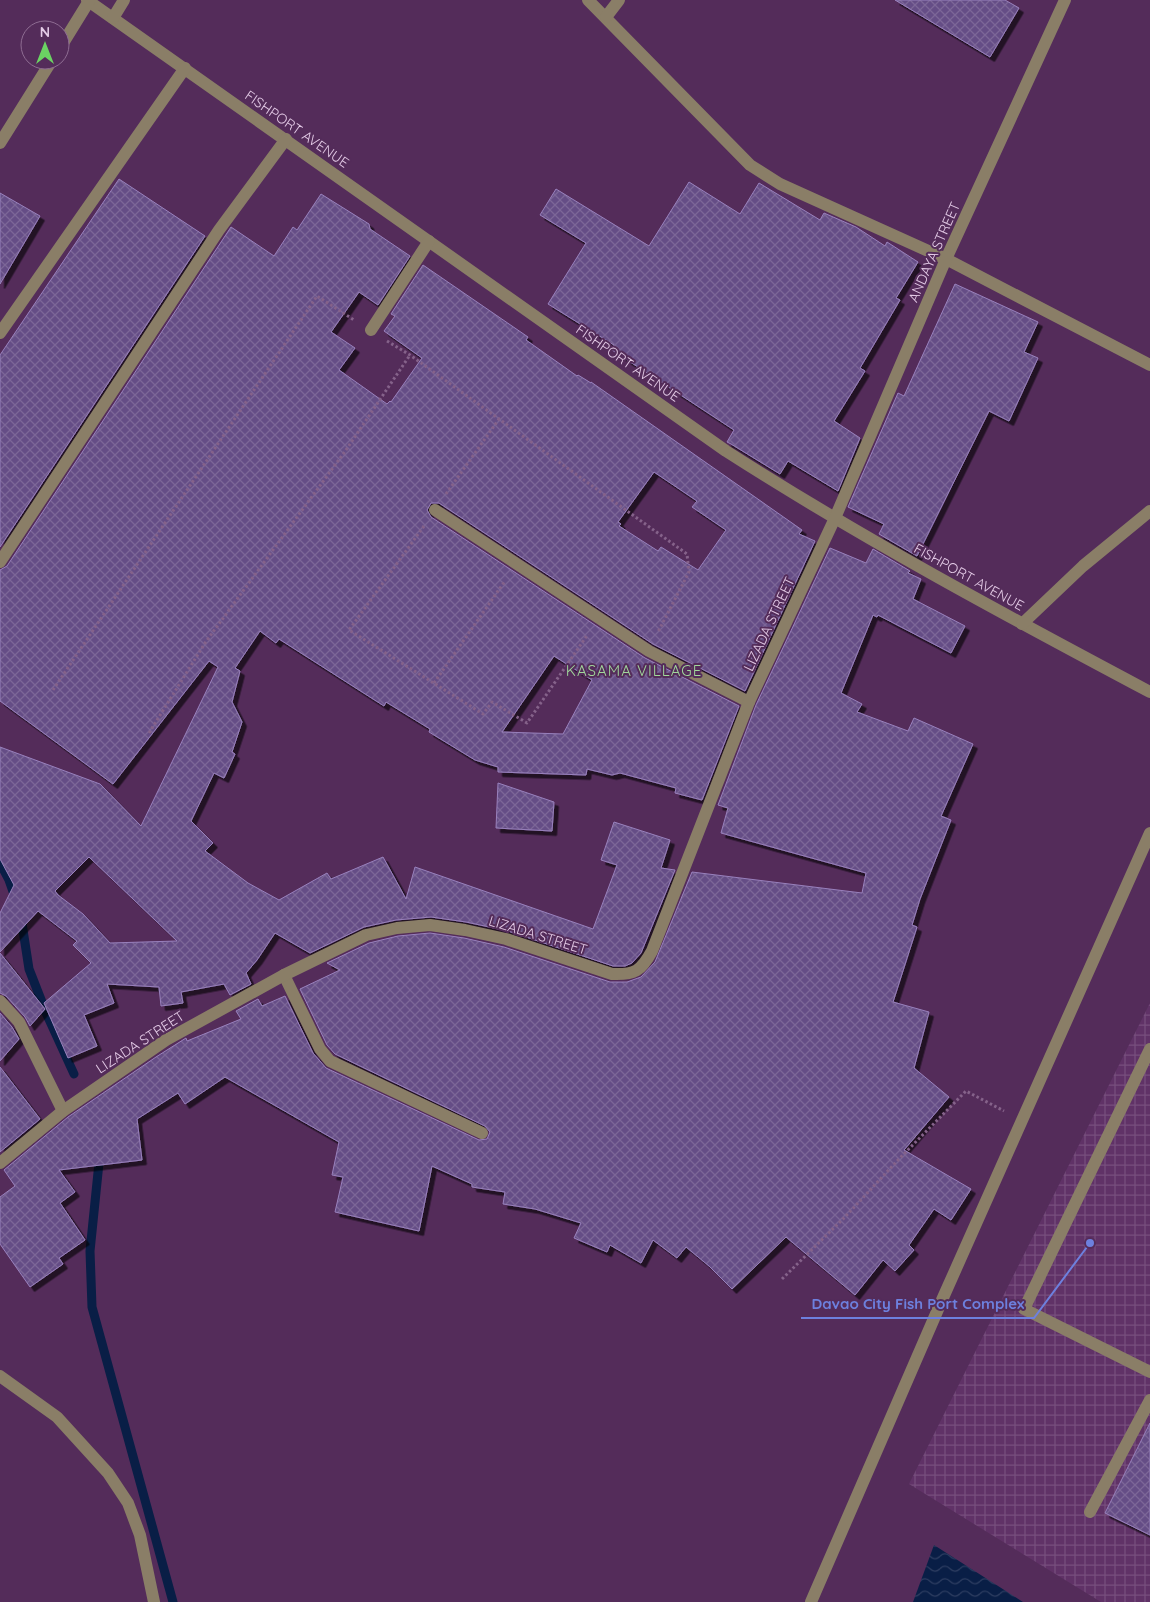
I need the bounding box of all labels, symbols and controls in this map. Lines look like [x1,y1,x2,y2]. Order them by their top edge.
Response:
north arrow [20,20,70,70]
text: N [40,23,50,41]
street label: FISHPORT AVENUE [241,86,353,172]
street label: ANDAYA STREET [904,199,964,305]
street label: FISHPORT AVENUE [572,320,684,406]
street label: FISHPORT AVENUE [911,539,1027,615]
street label: LIZADA STREET [739,574,799,674]
district label: KASAMA VILLAGE [566,661,702,680]
street label: LIZADA STREET [487,911,589,959]
street label: LIZADA STREET [92,1007,188,1077]
callout: Davao City Fish Port Complex [801,1288,1034,1318]
text: Davao City Fish Port Complex [812,1294,1025,1313]

